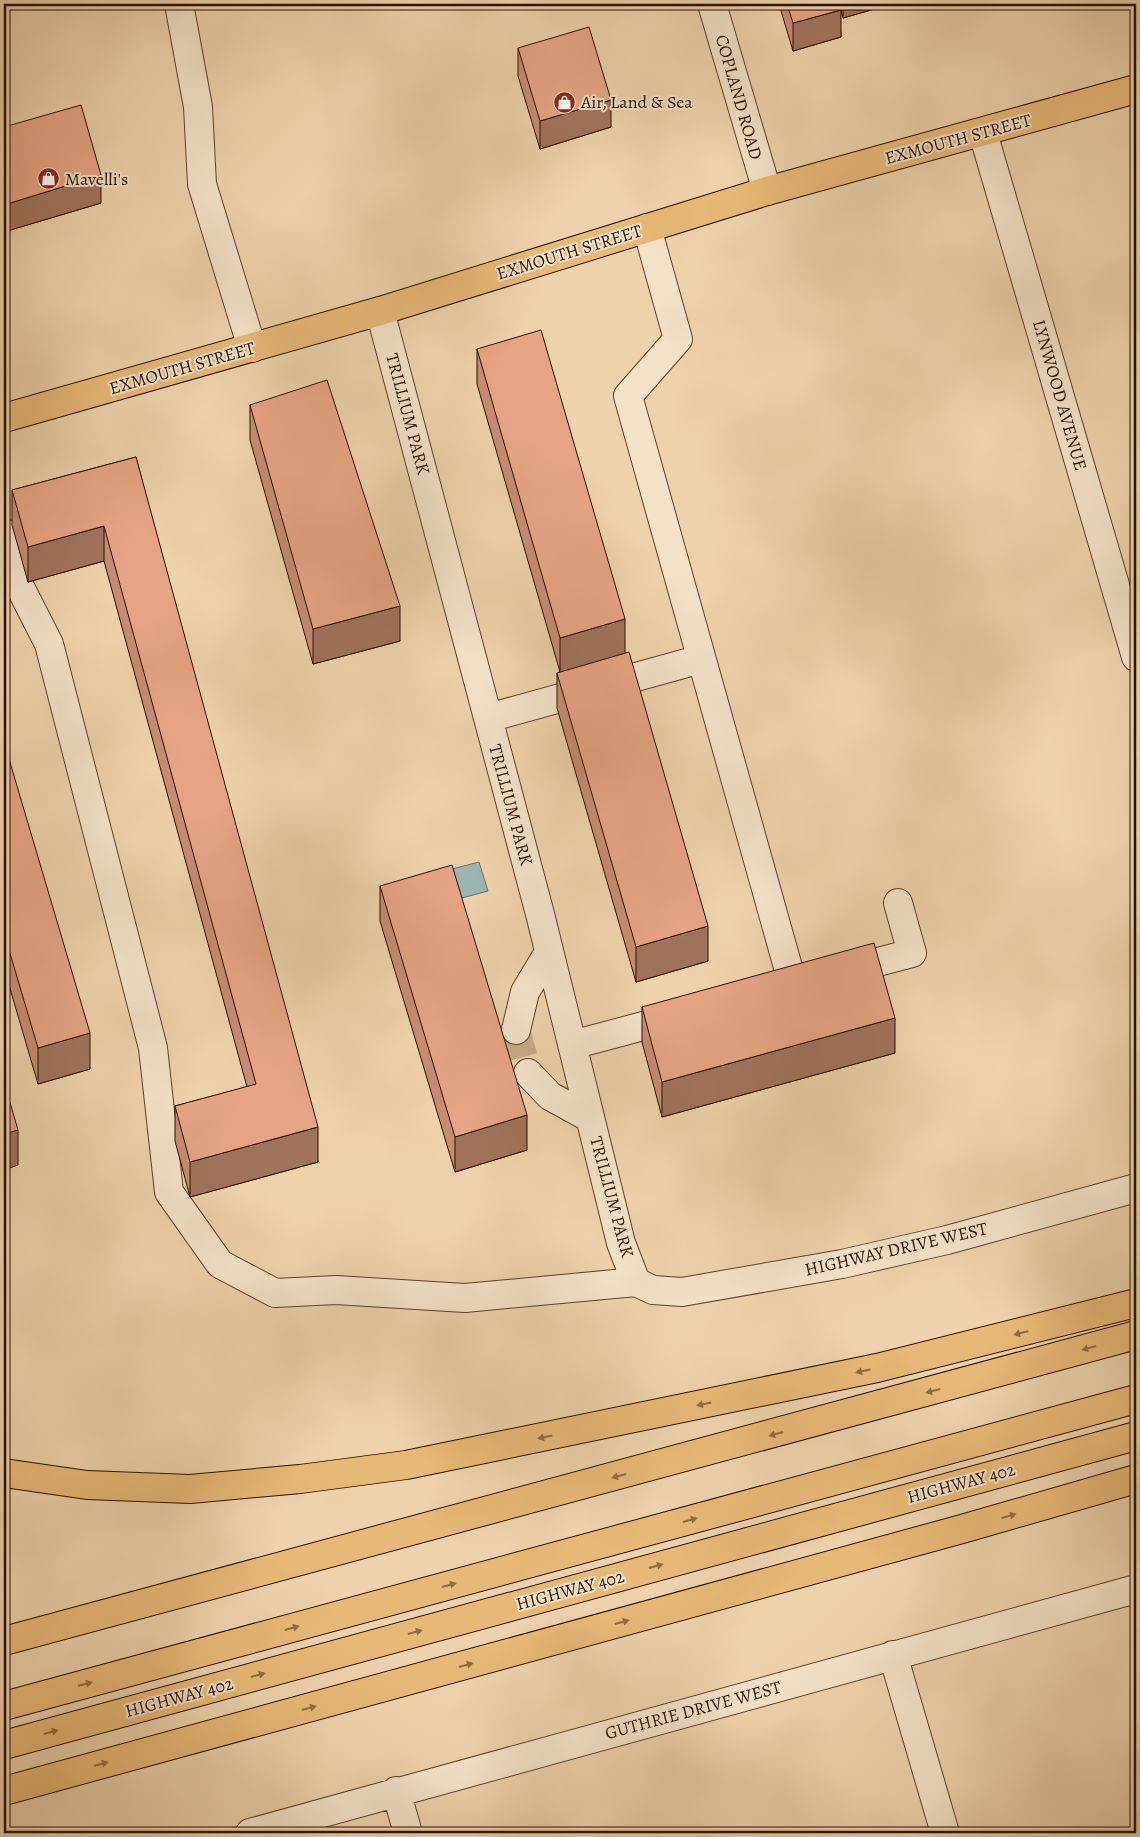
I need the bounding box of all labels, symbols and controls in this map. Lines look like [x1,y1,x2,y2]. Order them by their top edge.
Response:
street label: COPLAND ROAD [710,32,768,162]
shop icon: Air, Land & Sea [553,90,577,114]
place label: Air, Land & Sea [580,90,693,114]
street label: EXMOUTH STREET [882,108,1034,170]
shop icon: Mavelli's [37,167,61,191]
place label: Mavelli's [65,167,128,191]
street label: EXMOUTH STREET [493,218,645,286]
street label: LYNWOOD AVENUE [1027,317,1093,473]
street label: EXMOUTH STREET [106,336,258,400]
street label: TRILLIUM PARK [380,351,436,478]
street label: TRILLIUM PARK [483,742,539,869]
street label: TRILLIUM PARK [584,1134,640,1261]
street label: HIGHWAY DRIVE WEST [802,1216,990,1282]
one-way arrow [1014,1329,1029,1337]
one-way arrow [1082,1344,1097,1352]
one-way arrow [855,1367,871,1375]
one-way arrow [925,1387,940,1395]
one-way arrow [696,1400,712,1408]
one-way arrow [768,1430,783,1438]
one-way arrow [537,1433,553,1441]
street label: HIGHWAY 402 [904,1457,1018,1509]
one-way arrow [611,1472,626,1480]
one-way arrow [1001,1511,1016,1519]
one-way arrow [683,1516,698,1524]
one-way arrow [648,1562,663,1570]
street label: HIGHWAY 402 [513,1564,627,1616]
one-way arrow [441,1581,456,1589]
one-way arrow [615,1618,630,1626]
one-way arrow [285,1624,300,1632]
one-way arrow [407,1628,422,1636]
one-way arrow [458,1661,473,1669]
street label: HIGHWAY 402 [122,1671,236,1723]
one-way arrow [251,1671,266,1679]
street label: GUTHRIE DRIVE WEST [602,1675,784,1745]
one-way arrow [77,1680,92,1688]
one-way arrow [301,1703,316,1711]
one-way arrow [43,1728,58,1736]
one-way arrow [94,1760,109,1768]

